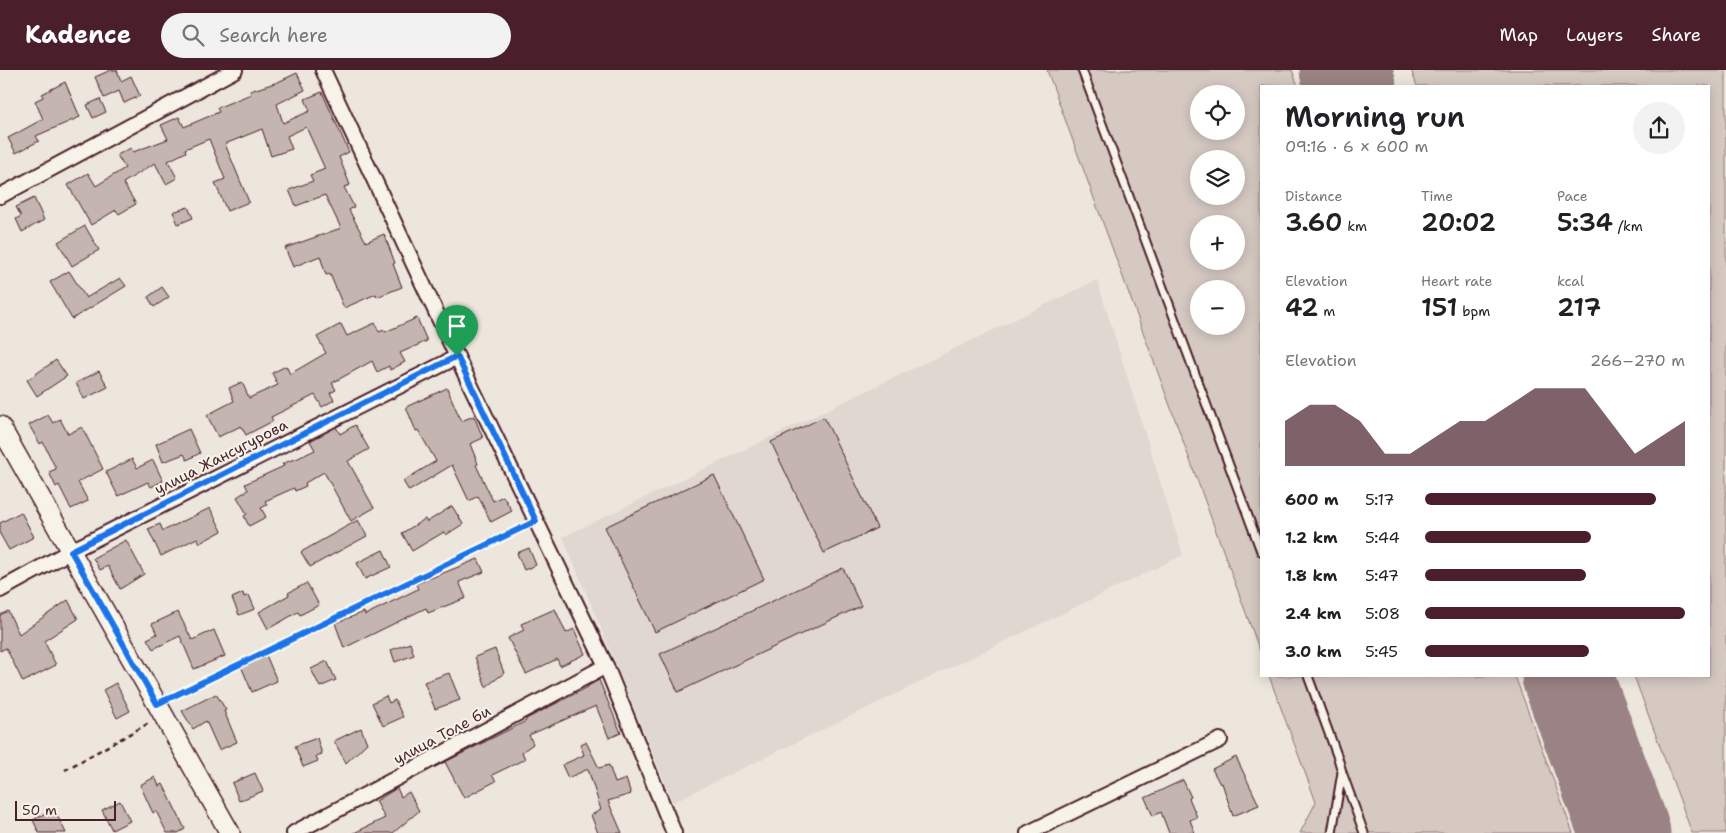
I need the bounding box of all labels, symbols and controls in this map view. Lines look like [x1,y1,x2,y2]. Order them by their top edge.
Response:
search box [161,13,511,58]
text: Kadence [25,19,131,51]
icon: search [179,21,207,49]
text: Search here [219,23,328,48]
text: Map [1500,23,1538,47]
text: Layers [1566,23,1623,47]
text: Share [1651,23,1701,47]
map controls [1190,85,1245,335]
button: locate [1190,85,1245,140]
text: Morning run [1285,98,1465,136]
button: share [1633,102,1685,154]
text: 09:16 · 6 × 600 m [1285,136,1428,157]
button: layers [1190,150,1245,205]
text: Distance [1285,187,1342,205]
text: Time [1421,187,1453,205]
text: Pace [1557,187,1588,205]
text: 3.60 [1285,205,1342,239]
text: 20:02 [1421,205,1496,239]
text: 5:34 [1557,205,1613,239]
button: + [1190,215,1245,270]
text: km [1342,217,1367,235]
text: /km [1613,217,1643,235]
text: Elevation [1285,272,1348,290]
text: Heart rate [1421,272,1492,290]
text: kcal [1557,272,1584,290]
button: − [1190,280,1245,335]
text: 42 [1285,290,1319,324]
text: 151 [1421,290,1457,324]
text: 217 [1557,290,1601,324]
text: m [1319,302,1335,320]
text: bpm [1457,302,1490,320]
pin [436,305,478,356]
icon: arrive [443,312,471,340]
text: Elevation [1285,350,1357,371]
text: 266–270 m [1590,350,1685,371]
street label: улица Жансугурова [151,414,292,499]
text: 600 m [1285,489,1339,510]
text: 5:17 [1365,489,1395,510]
text: 1.2 km [1285,527,1338,548]
text: 5:44 [1365,527,1400,548]
text: 1.8 km [1285,565,1337,586]
text: 5:47 [1365,565,1399,586]
text: 2.4 km [1285,603,1341,624]
text: 5:08 [1365,603,1400,624]
text: 3.0 km [1285,641,1341,662]
text: 5:45 [1365,641,1398,662]
street label: улица Толе би [390,701,494,769]
scale bar [15,798,116,821]
text: 50 m [22,801,57,819]

